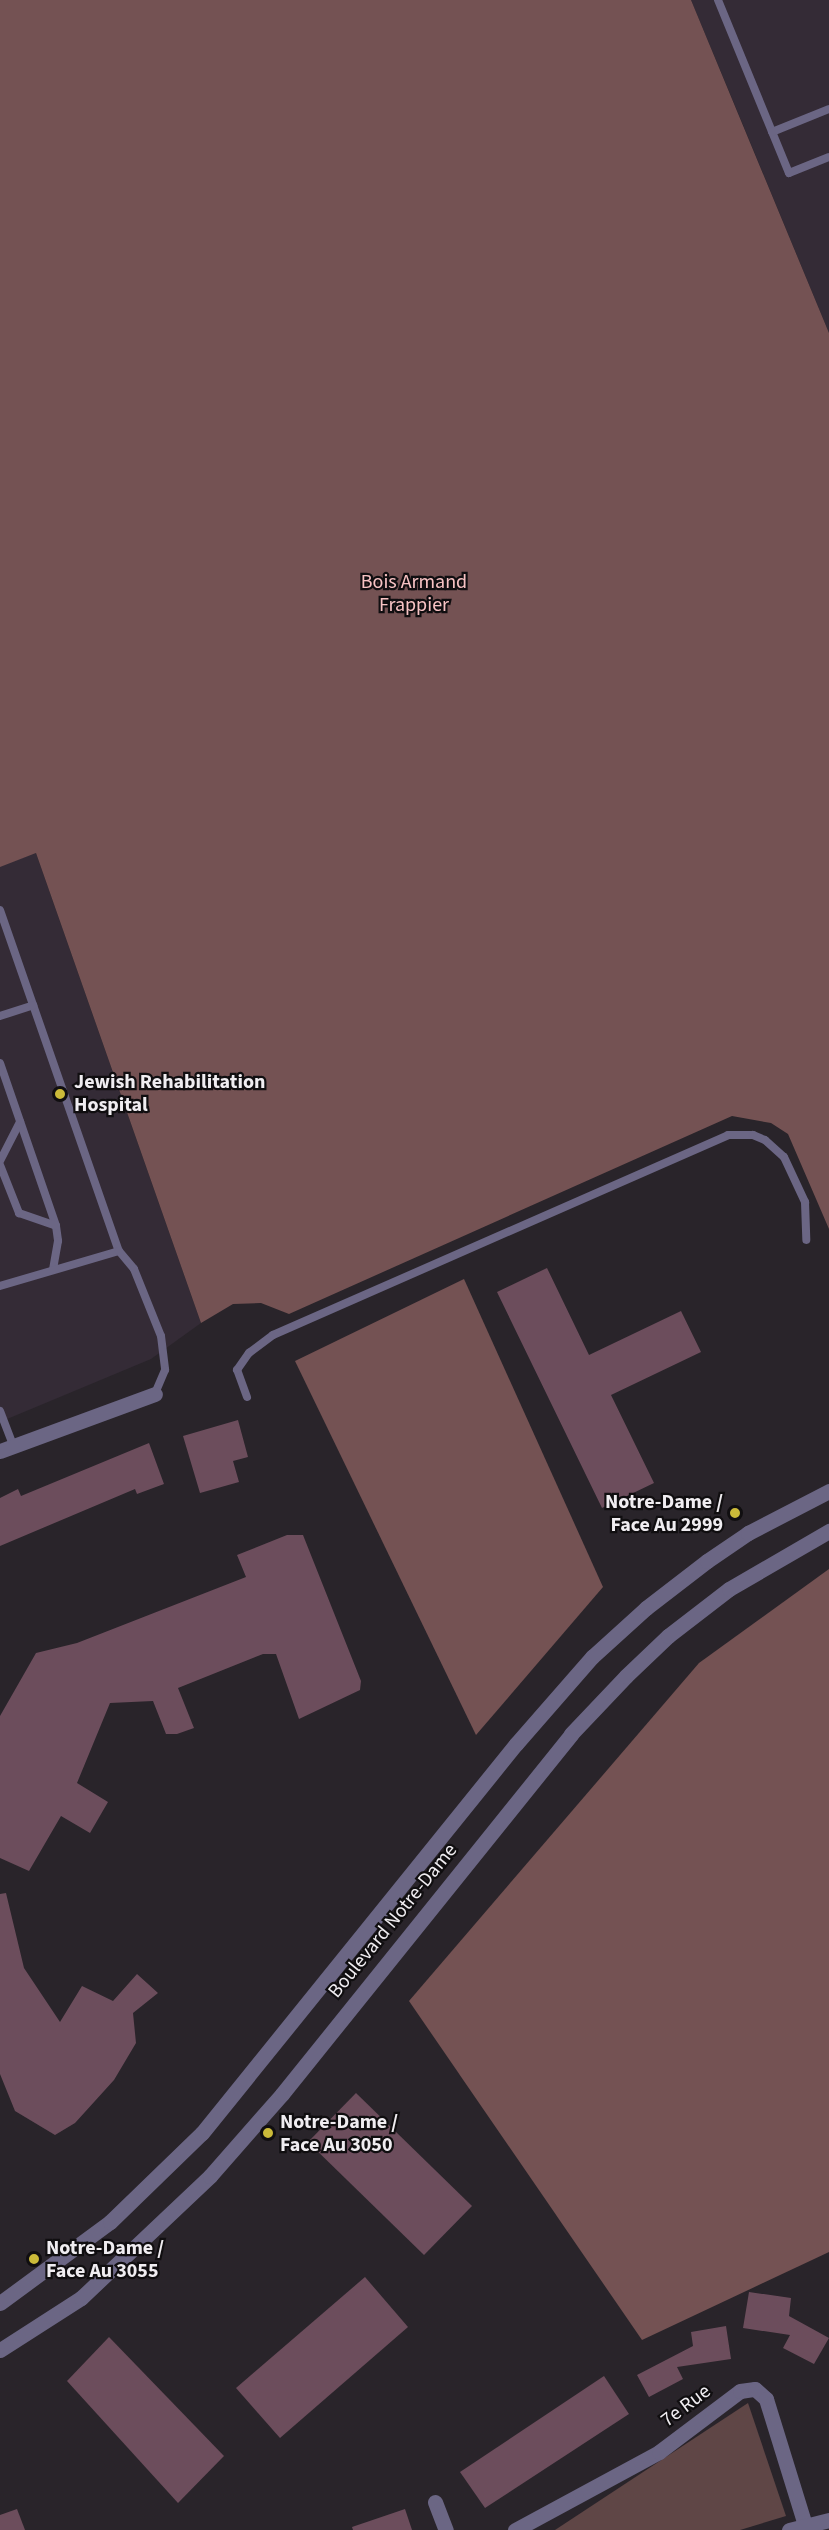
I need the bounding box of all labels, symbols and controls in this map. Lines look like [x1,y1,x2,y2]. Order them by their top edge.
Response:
park label: Bois Armand Frappier [361,570,467,617]
place label: Jewish Rehabilitation Hospital [74,1070,265,1117]
marker: Jewish Rehabilitation Hospital [51,1085,69,1103]
place label: Notre-Dame / Face Au 2999 [605,1490,723,1537]
marker: Notre-Dame / Face Au 2999 [728,1506,742,1520]
street label: Boulevard Notre-Dame [323,1839,463,2003]
place label: Notre-Dame / Face Au 3050 [280,2110,398,2157]
marker: Notre-Dame / Face Au 3050 [261,2126,275,2140]
place label: Notre-Dame / Face Au 3055 [46,2236,164,2283]
marker: Notre-Dame / Face Au 3055 [27,2252,41,2266]
street label: 7e Rue [656,2380,716,2432]

